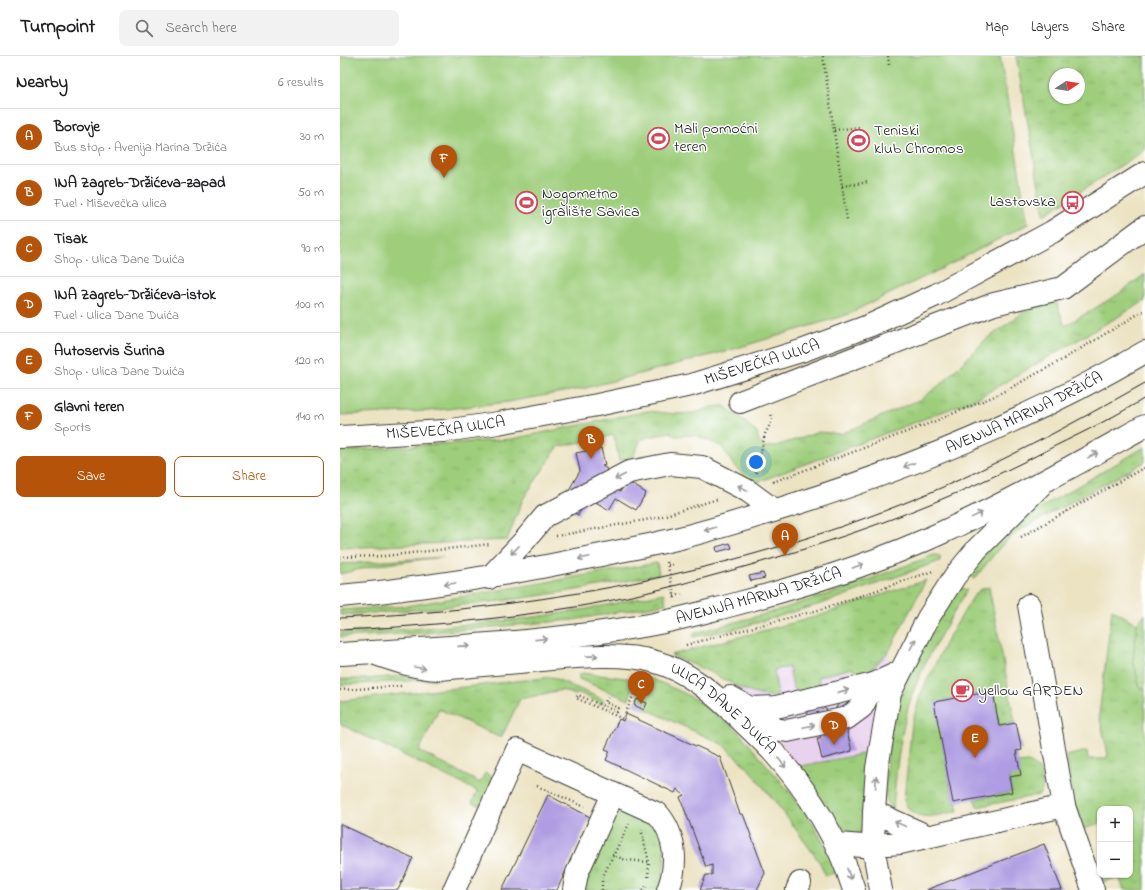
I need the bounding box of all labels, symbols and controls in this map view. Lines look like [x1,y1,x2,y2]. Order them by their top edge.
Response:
search box [119,10,399,46]
text: Turnpoint [20,14,95,41]
icon: search [133,17,155,39]
text: Search here [165,17,237,39]
text: Map [985,17,1009,38]
text: Layers [1031,17,1069,38]
text: Share [1091,17,1125,38]
north arrow [1049,68,1085,104]
text: Nearby [16,70,68,95]
text: 6 results [278,73,324,92]
text: Borovje [54,116,100,138]
place label: Mali pomoćni teren [674,117,758,159]
place label: Teniski klub Chromos [874,119,964,161]
sports icon: Mali pomoćni teren [645,125,671,151]
text: A [25,127,33,146]
text: 30 m [300,127,324,146]
sports icon: Teniski klub Chromos [845,127,871,153]
text: Bus stop · Avenija Marina Držića [54,138,227,157]
pin: F [431,145,457,178]
text: INA Zagreb-Držićeva-zapad [54,172,226,194]
place label: Nogometno igralište Savica [542,182,640,224]
text: B [25,183,33,202]
text: 50 m [298,183,324,202]
bus stop icon: Lastovska [1059,189,1085,215]
sports icon: Nogometno igralište Savica [513,190,539,216]
place label: Lastovska [990,190,1056,214]
text: Fuel · Miševečka ulica [54,194,167,213]
text: Tisak [54,228,88,250]
text: C [25,239,33,258]
text: 90 m [301,239,324,258]
text: Shop · Ulica Dane Duića [54,250,185,269]
text: INA Zagreb-Držićeva-istok [54,284,216,306]
text: D [24,295,34,314]
text: 100 m [295,295,324,314]
text: Fuel · Ulica Dane Duića [54,306,179,325]
street label: MIŠEVEČKA ULICA [701,333,823,392]
text: Autoservis Šurina [54,340,165,362]
text: E [25,351,33,370]
text: 120 m [294,351,324,370]
text: Shop · Ulica Dane Duića [54,362,185,381]
street label: AVENIJA MARINA DRŽIĆA [942,366,1107,461]
text: Glavni teren [54,396,124,418]
text: F [25,407,33,426]
text: 140 m [296,407,324,426]
street label: MIŠEVEČKA ULICA [385,410,507,446]
text: Sports [54,418,91,437]
pin: B [578,426,604,459]
one-way arrow [1086,451,1098,459]
your location [746,452,766,472]
button: Save [16,456,166,497]
button: Share [174,456,324,497]
one-way arrow [904,461,916,469]
one-way arrow [614,474,626,481]
one-way arrow [737,484,749,491]
one-way arrow [971,511,983,518]
pin: A [772,523,798,556]
one-way arrow [704,526,717,534]
one-way arrow [510,545,520,555]
one-way arrow [577,555,590,563]
street label: AVENIJA MARINA DRŽIĆA [673,561,845,631]
one-way arrow [851,562,863,570]
one-way arrow [444,580,457,588]
one-way arrow [534,635,547,643]
one-way arrow [910,639,918,651]
one-way arrow [458,643,471,650]
one-way arrow [585,653,598,660]
street label: ULICA DANE DUIĆA [666,657,782,760]
one-way arrow [413,664,426,672]
pin: C [628,671,654,704]
cafe icon: yellow GARDEN [949,678,975,704]
place label: yellow GARDEN [978,679,1083,703]
one-way arrow [836,687,849,695]
pin: D [821,712,847,745]
one-way arrow [802,722,815,730]
pin: E [962,725,988,758]
one-way arrow [778,758,787,769]
one-way arrow [873,776,880,789]
map controls [1097,806,1133,878]
button: + [1097,806,1133,842]
one-way arrow [895,820,907,828]
button: − [1097,842,1133,878]
one-way arrow [846,867,853,880]

